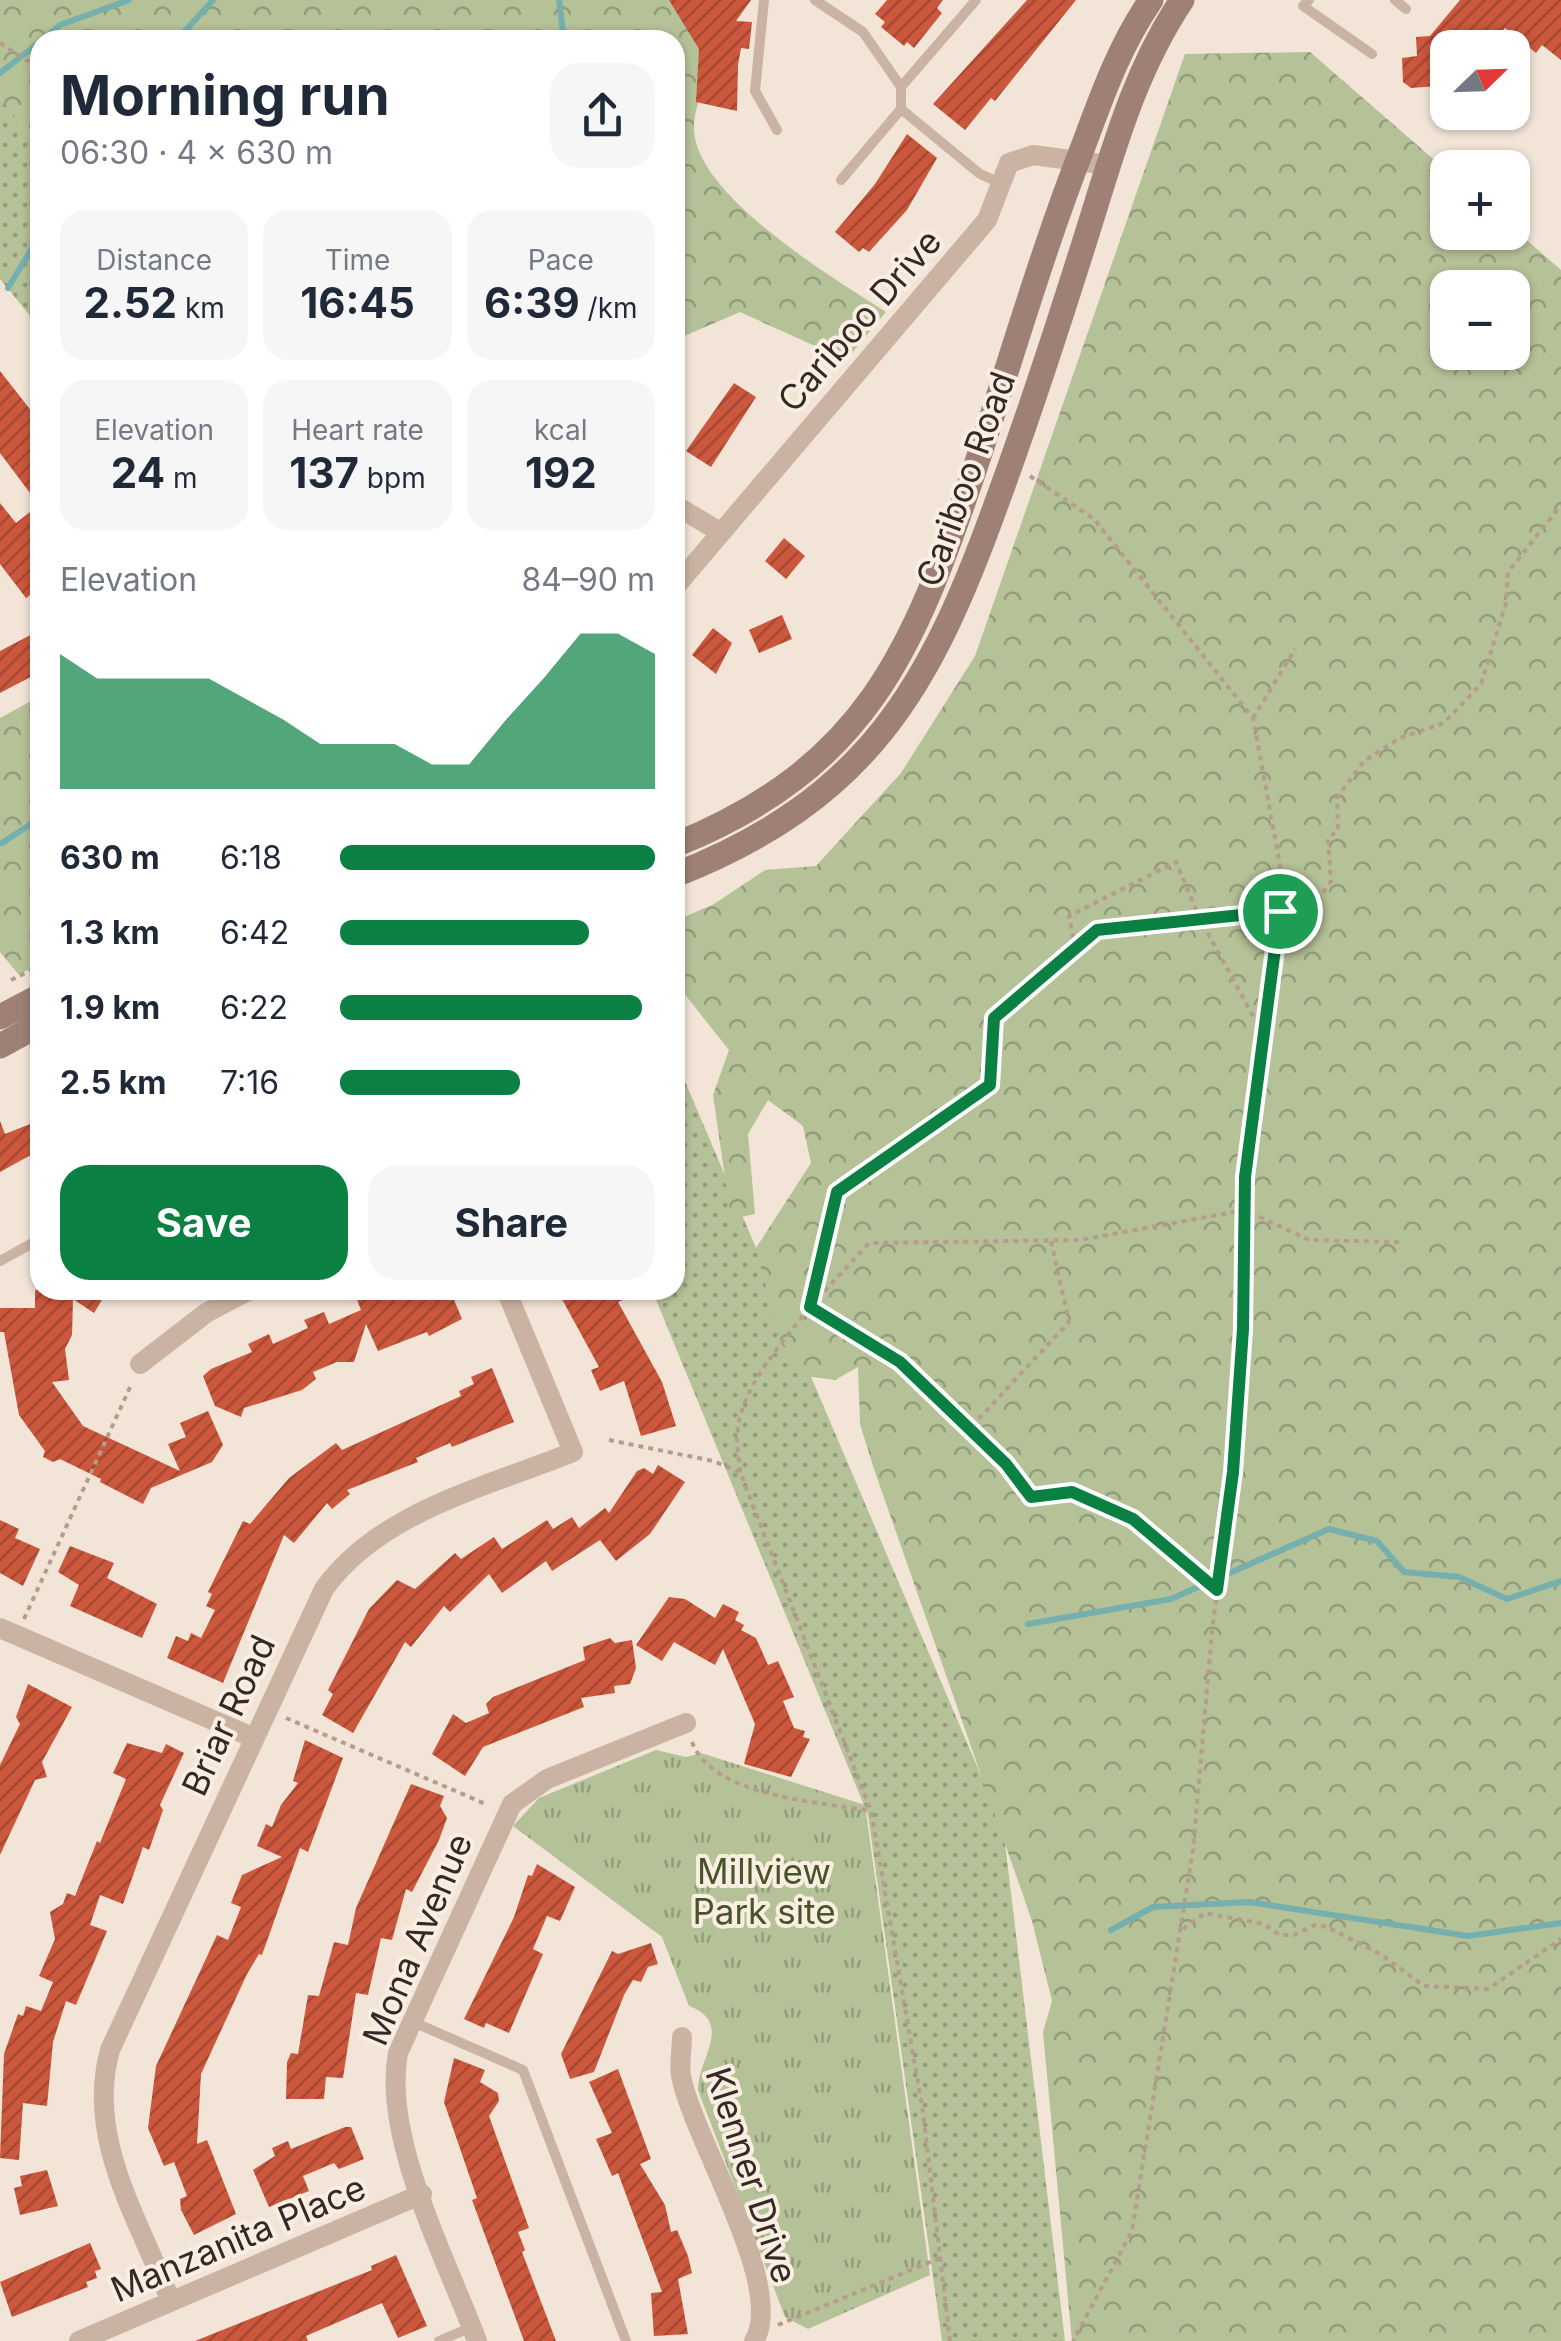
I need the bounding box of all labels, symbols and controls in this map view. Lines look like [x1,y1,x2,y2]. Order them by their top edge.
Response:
north arrow [1430,30,1530,130]
map controls [1430,30,1530,370]
text: Morning run [60,62,390,128]
button: share [550,63,655,168]
text: 06:30 · 4 × 630 m [60,133,333,172]
button: + [1430,150,1530,250]
street label: Cariboo Drive [769,220,949,420]
text: Distance [96,243,212,277]
text: Time [325,243,390,277]
text: Pace [528,243,594,277]
button: − [1430,270,1530,370]
text: 2.52 [84,277,177,328]
text: 16:45 [300,277,415,328]
text: 6:39 [484,277,580,328]
text: km [177,291,225,325]
text: /km [580,291,638,325]
street label: Cariboo Road [907,366,1023,592]
text: Elevation [94,413,214,447]
text: Heart rate [291,413,424,447]
text: kcal [534,413,588,447]
text: 24 [111,447,165,498]
text: 137 [289,447,359,498]
text: 192 [525,447,597,498]
text: m [165,461,197,495]
text: bpm [359,461,426,495]
text: Elevation [60,560,197,599]
text: 84–90 m [521,560,655,599]
text: 630 m [60,838,160,877]
text: 6:18 [220,838,282,877]
pin [1238,869,1323,954]
icon: arrive [1253,884,1308,939]
text: 1.3 km [60,913,160,952]
text: 6:42 [220,913,289,952]
text: 1.9 km [60,988,160,1027]
text: 6:22 [220,988,288,1027]
text: 2.5 km [60,1063,166,1102]
text: 7:16 [220,1063,279,1102]
button: Save [60,1165,348,1280]
button: Share [368,1165,655,1280]
street label: Briar Road [173,1628,283,1802]
street label: Mona Avenue [354,1827,480,2051]
park label: Millview Park site [692,1850,836,1932]
street label: Klenner Drive [697,2062,807,2288]
street label: Manzanita Place [105,2166,371,2310]

